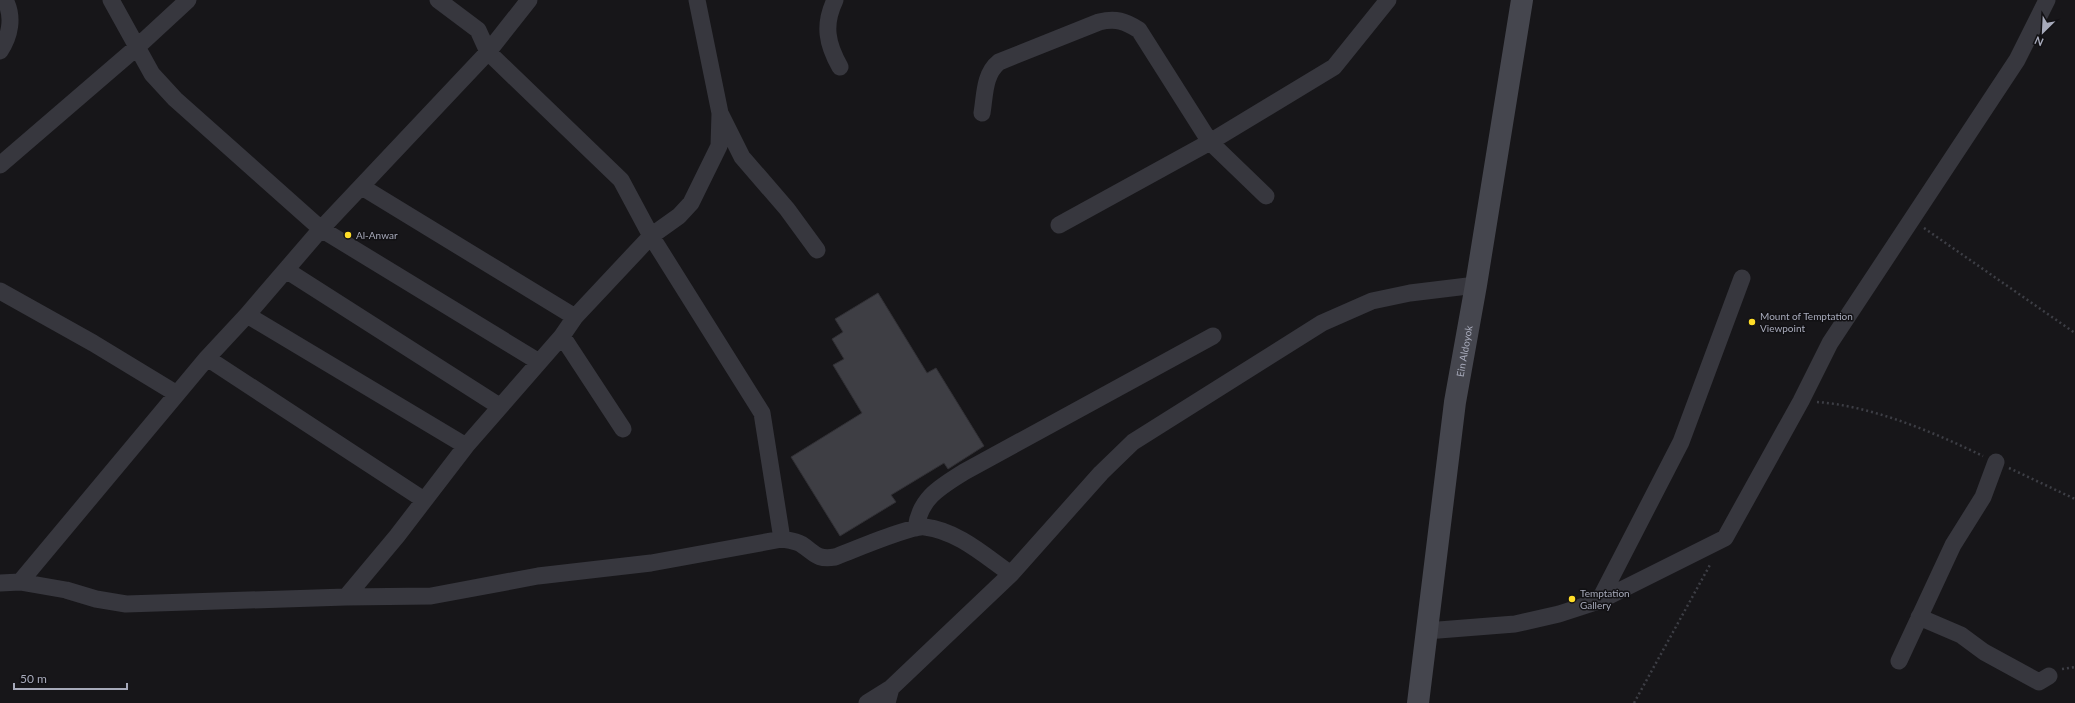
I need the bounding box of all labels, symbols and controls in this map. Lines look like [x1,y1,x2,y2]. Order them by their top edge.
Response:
north arrow [2023,12,2063,52]
text: N [2032,34,2045,49]
place label: Al-Anwar [356,229,398,241]
marker: Al-Anwar [343,230,353,240]
place label: Mount of Temptation Viewpoint [1760,310,1853,334]
marker: Mount of Temptation Viewpoint [1747,317,1757,327]
street label: Ein Aldoyok [1454,324,1475,378]
place label: Temptation Gallery [1580,587,1630,611]
marker: Temptation Gallery [1567,594,1577,604]
scale bar [14,665,127,691]
text: 50 m [20,671,47,686]

